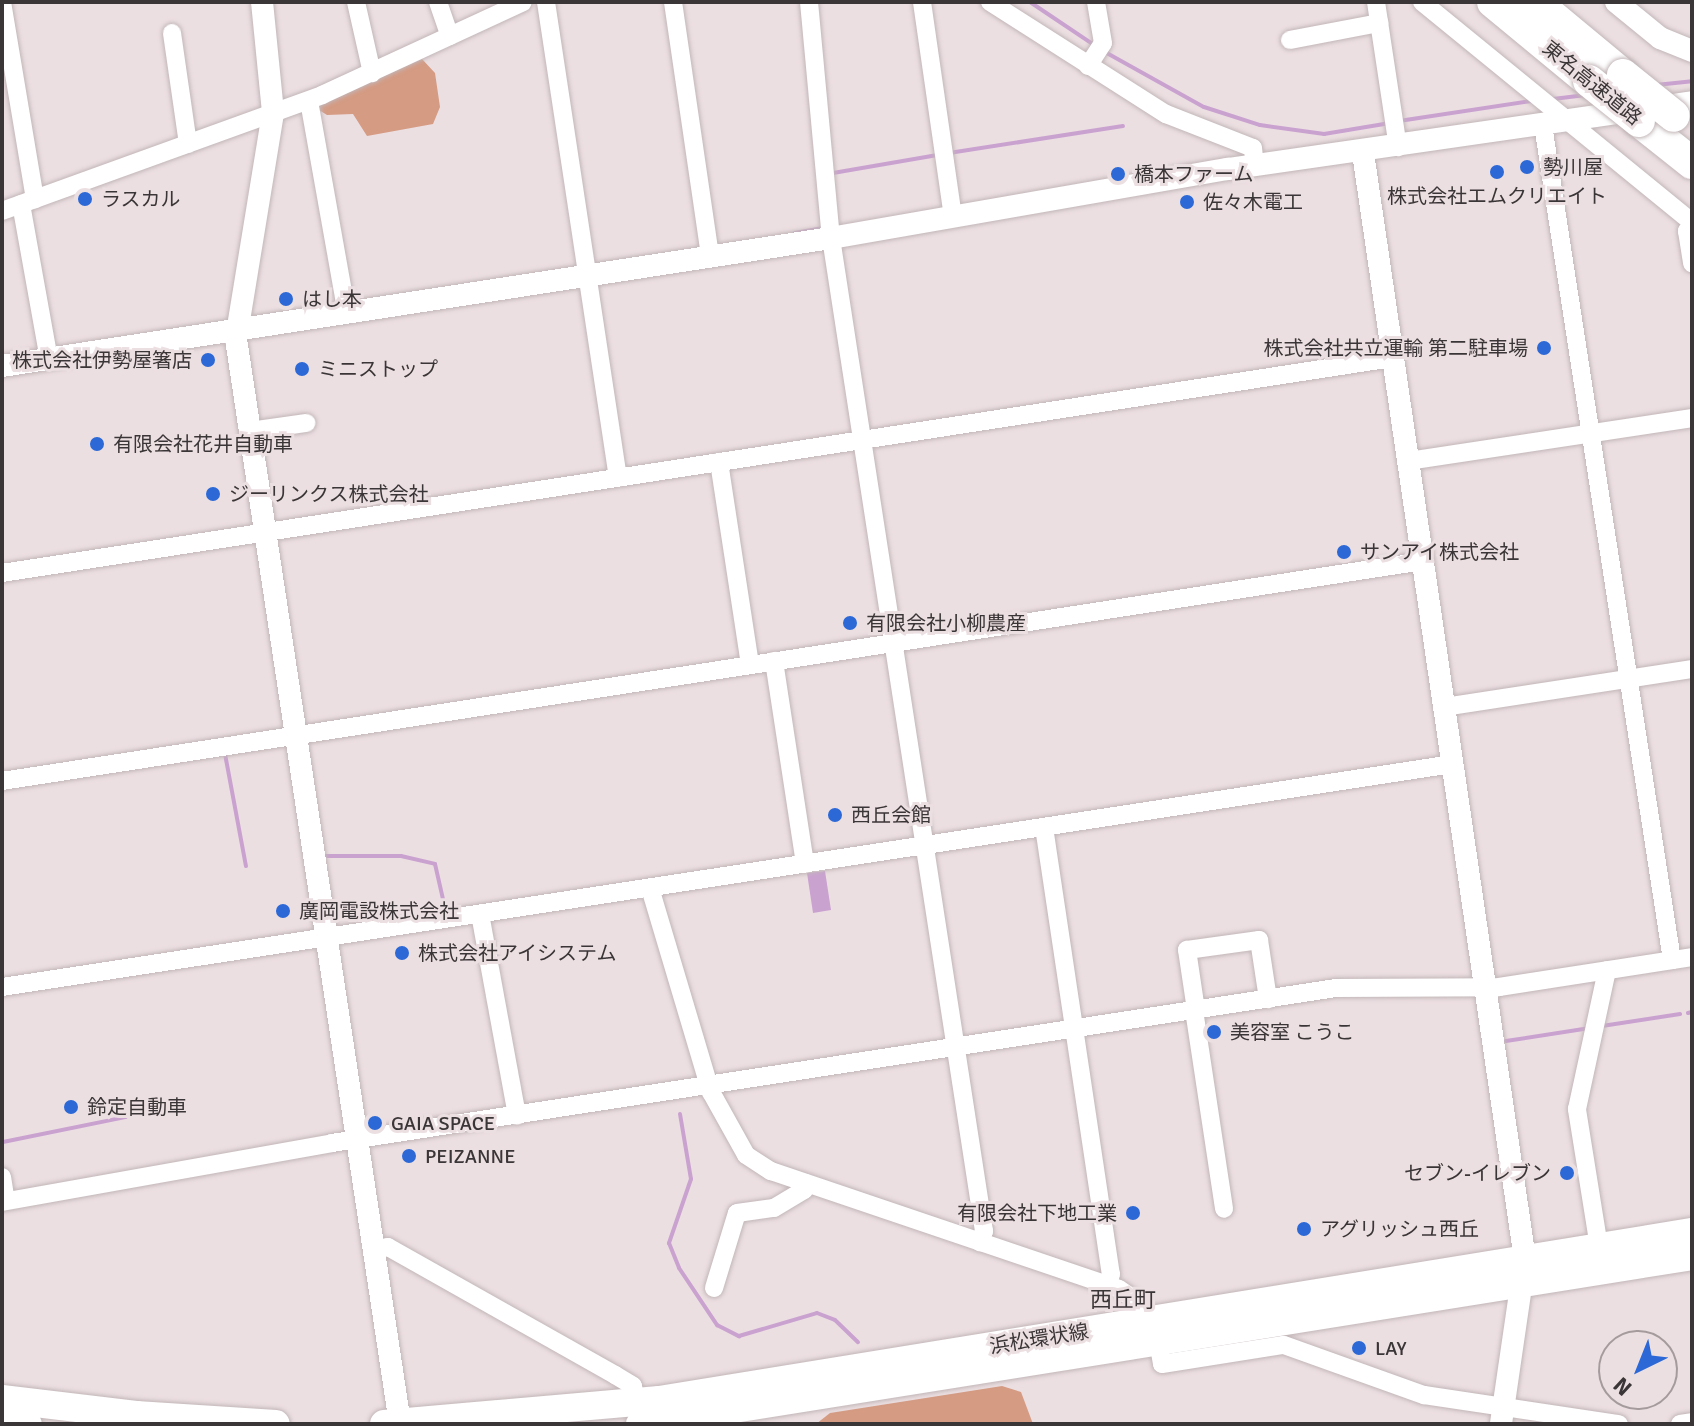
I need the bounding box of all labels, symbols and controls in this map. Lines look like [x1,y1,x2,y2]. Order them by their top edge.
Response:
street label: 東名高速道路 [1538,36,1646,130]
place label: 勢川屋 [1543,155,1603,179]
marker: 勢川屋 [1518,158,1536,176]
place label: 橋本ファーム [1134,162,1254,186]
marker: 株式会社エムクリエイト [1488,163,1506,181]
marker: 橋本ファーム [1109,165,1127,183]
place label: 株式会社エムクリエイト [1387,184,1607,208]
place label: ラスカル [101,187,181,211]
marker: ラスカル [76,190,94,208]
place label: 佐々木電工 [1203,190,1303,214]
marker: 佐々木電工 [1178,193,1196,211]
place label: はし本 [302,287,362,311]
marker: はし本 [277,290,295,308]
place label: 株式会社共立運輸 第二駐車場 [1264,336,1528,360]
marker: 株式会社共立運輸 第二駐車場 [1535,339,1553,357]
place label: 株式会社伊勢屋箸店 [12,348,192,372]
marker: 株式会社伊勢屋箸店 [199,351,217,369]
place label: ミニストップ [318,357,438,381]
marker: ミニストップ [293,360,311,378]
place label: 有限会社花井自動車 [113,432,293,456]
marker: 有限会社花井自動車 [88,435,106,453]
place label: ジーリンクス株式会社 [229,482,429,506]
marker: ジーリンクス株式会社 [204,485,222,503]
place label: サンアイ株式会社 [1360,540,1520,564]
marker: サンアイ株式会社 [1335,543,1353,561]
place label: 有限会社小柳農産 [866,611,1026,635]
marker: 有限会社小柳農産 [841,614,859,632]
place label: 西丘会館 [851,803,931,827]
marker: 西丘会館 [826,806,844,824]
place label: 廣岡電設株式会社 [299,899,459,923]
marker: 廣岡電設株式会社 [274,902,292,920]
place label: 株式会社アイシステム [418,941,618,965]
marker: 株式会社アイシステム [393,944,411,962]
place label: 美容室 こうこ [1230,1020,1354,1044]
marker: 美容室 こうこ [1205,1023,1223,1041]
place label: 鈴定自動車 [87,1095,187,1119]
marker: 鈴定自動車 [62,1098,80,1116]
place label: GAIA SPACE [391,1111,495,1135]
marker: GAIA SPACE [366,1114,384,1132]
place label: PEIZANNE [425,1144,516,1168]
marker: PEIZANNE [400,1147,418,1165]
place label: セブン-イレブン [1404,1161,1551,1185]
marker: セブン-イレブン [1558,1164,1576,1182]
place label: 有限会社下地工業 [957,1201,1117,1225]
marker: 有限会社下地工業 [1124,1204,1142,1222]
place label: アグリッシュ西丘 [1320,1217,1480,1241]
marker: アグリッシュ西丘 [1295,1220,1313,1238]
district label: 西丘町 [1090,1287,1156,1313]
street label: 浜松環状線 [988,1319,1090,1359]
north arrow [1598,1330,1678,1410]
place label: LAY [1375,1336,1406,1360]
marker: LAY [1350,1339,1368,1357]
text: N [1608,1371,1637,1402]

